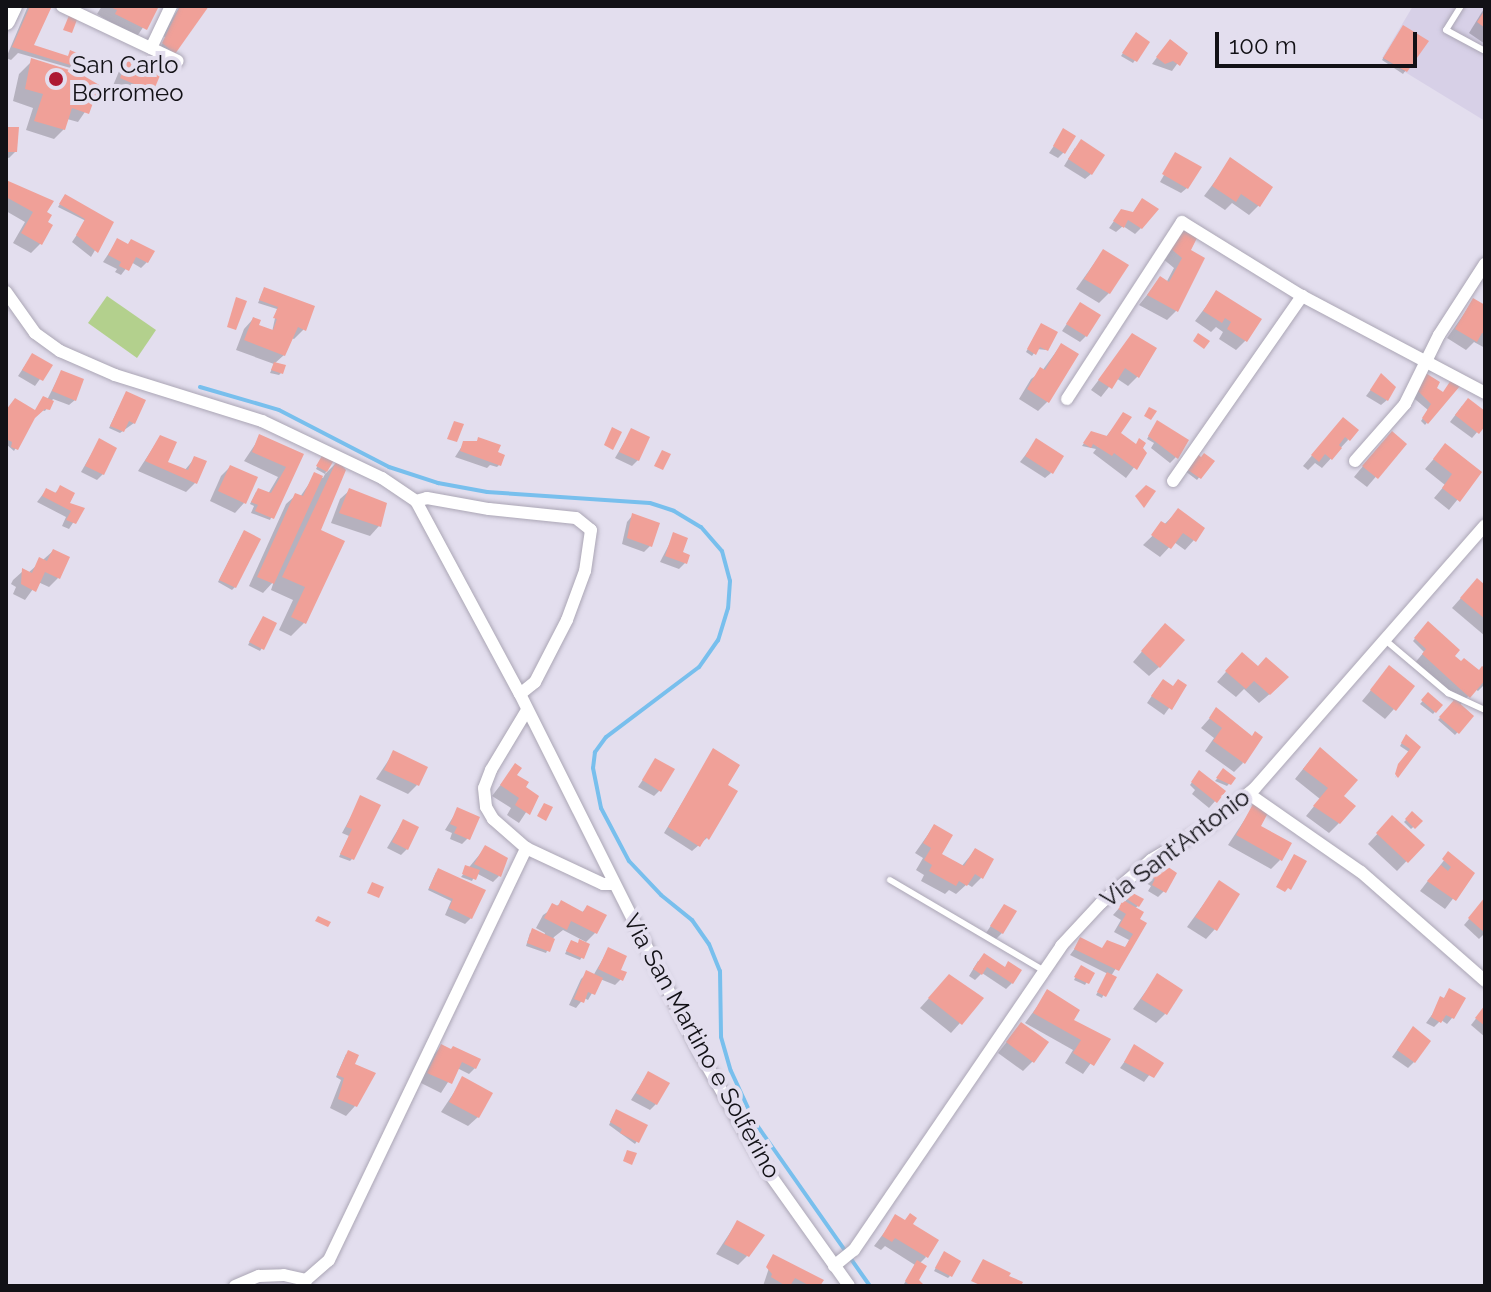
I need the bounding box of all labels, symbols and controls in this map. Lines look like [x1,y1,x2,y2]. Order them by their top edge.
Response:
scale bar [1219,16,1421,66]
text: 100 m [1229,31,1297,60]
place label: San Carlo Borromeo [72,51,183,107]
marker: San Carlo Borromeo [47,70,65,88]
street label: Via Sant'Antonio [1095,783,1255,913]
street label: Via San Martino e Solferino [617,909,787,1183]

